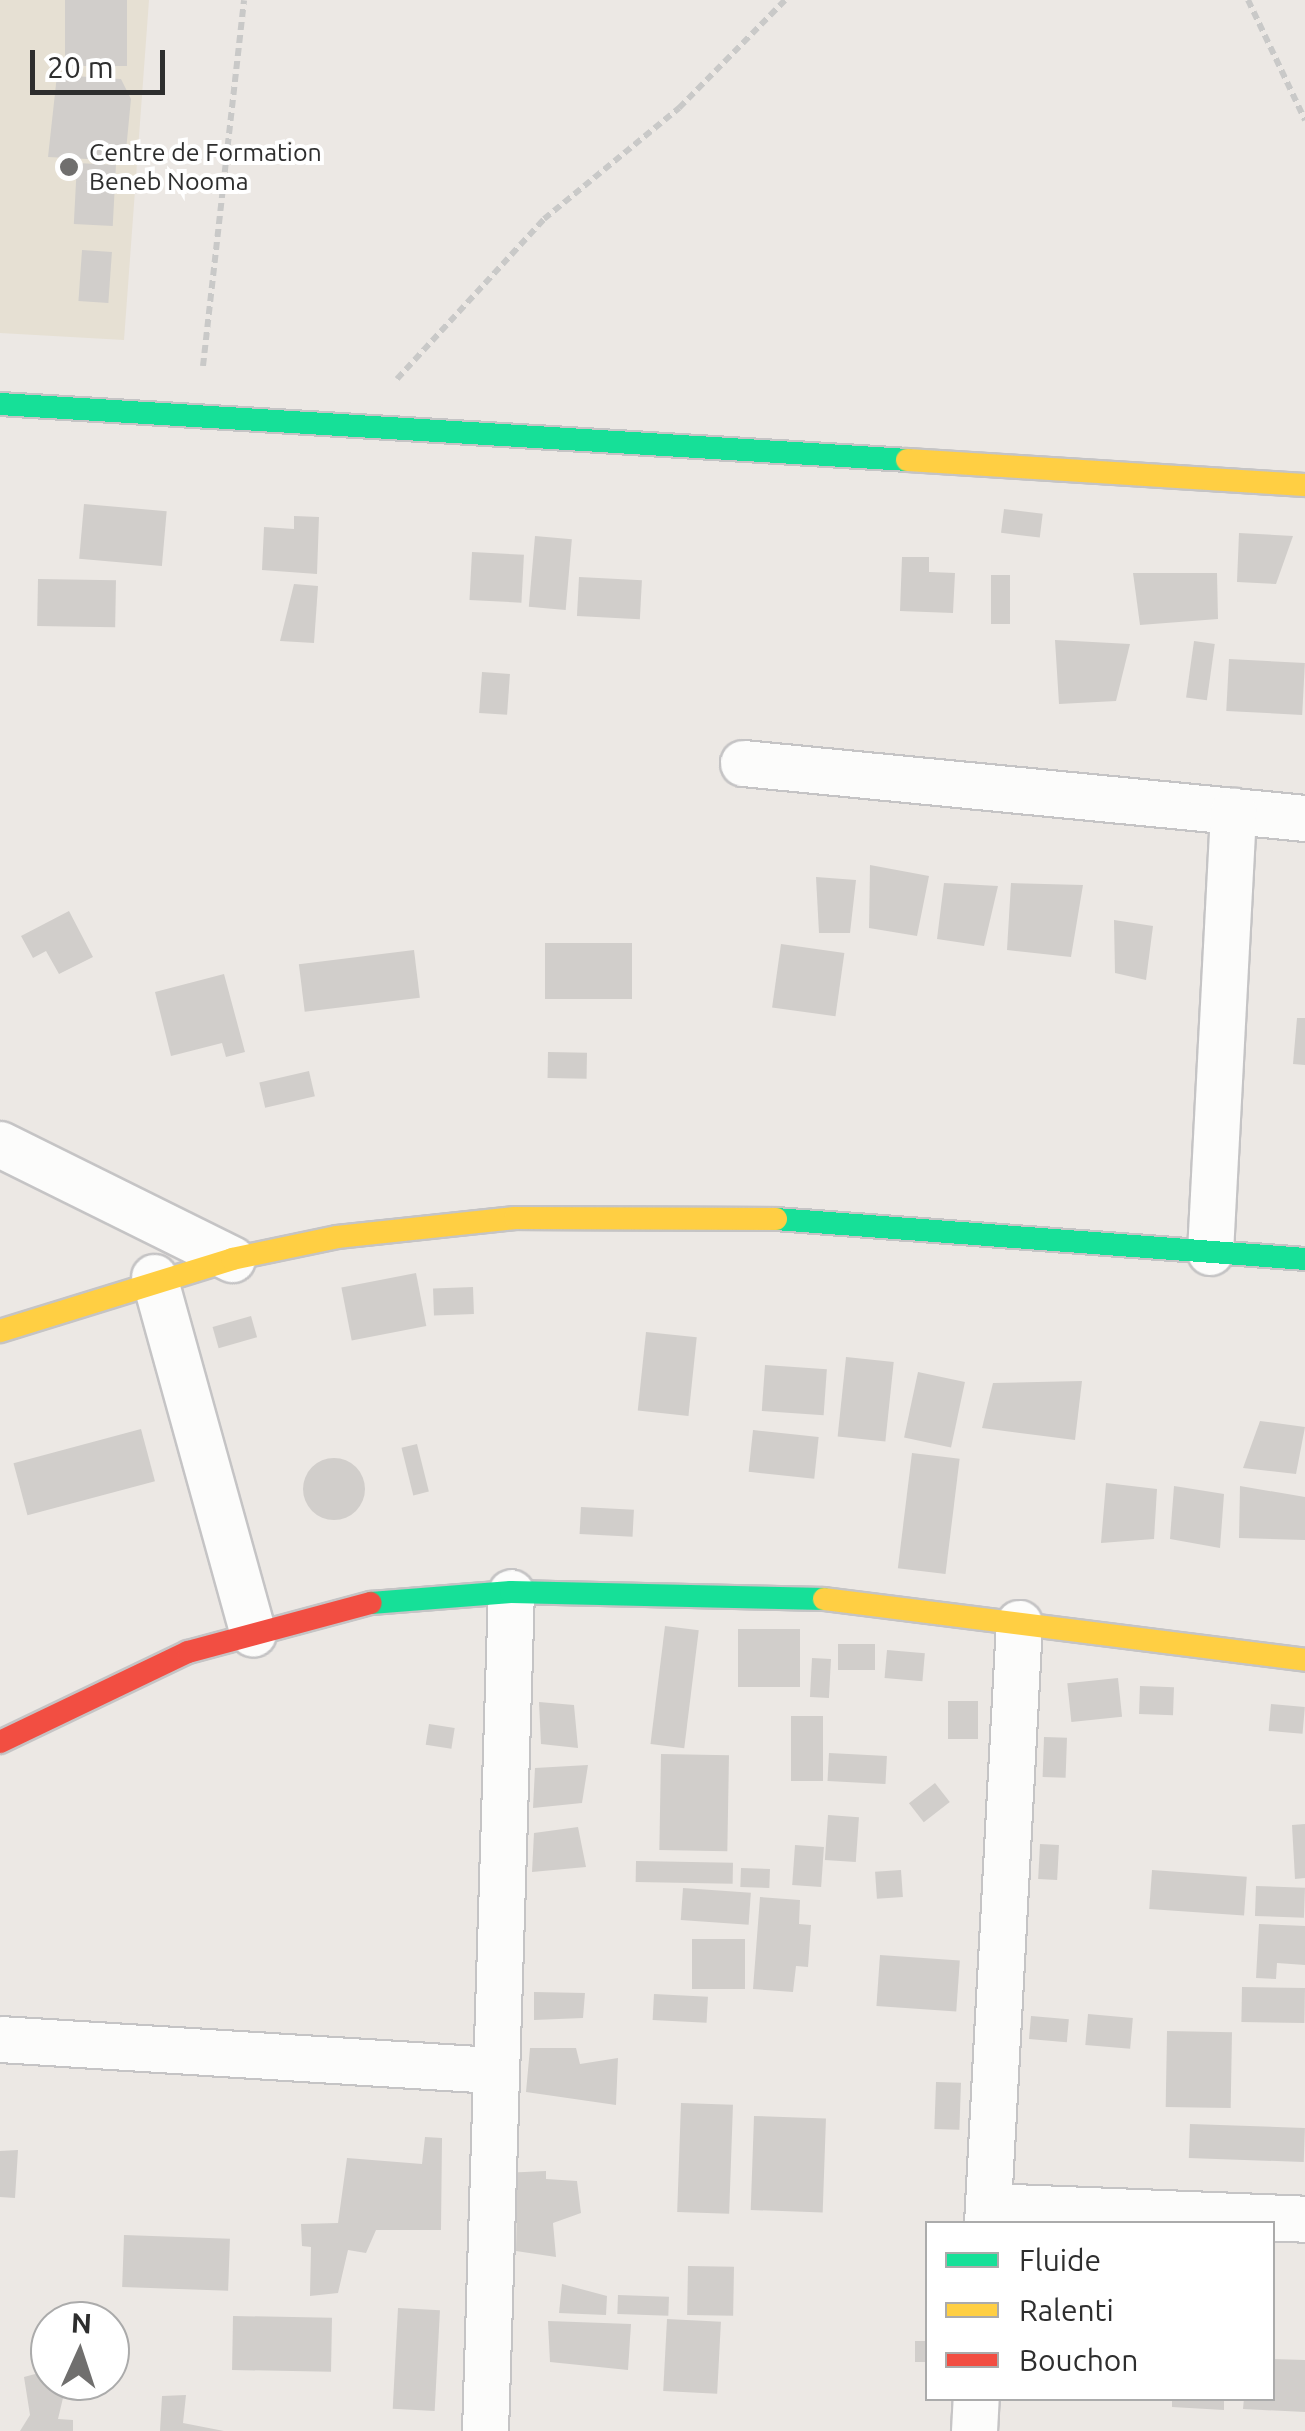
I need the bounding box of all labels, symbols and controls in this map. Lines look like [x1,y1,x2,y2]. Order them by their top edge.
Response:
scale bar [35,30,170,92]
text: 20 m [47,50,114,84]
place label: Centre de Formation Beneb Nooma [89,138,322,197]
marker: Centre de Formation Beneb Nooma [58,156,80,178]
legend [925,2221,1275,2401]
text: Fluide [1019,2243,1101,2277]
text: Ralenti [1019,2293,1114,2327]
north arrow [30,2301,130,2401]
text: N [70,2307,93,2339]
text: Bouchon [1019,2343,1139,2377]

